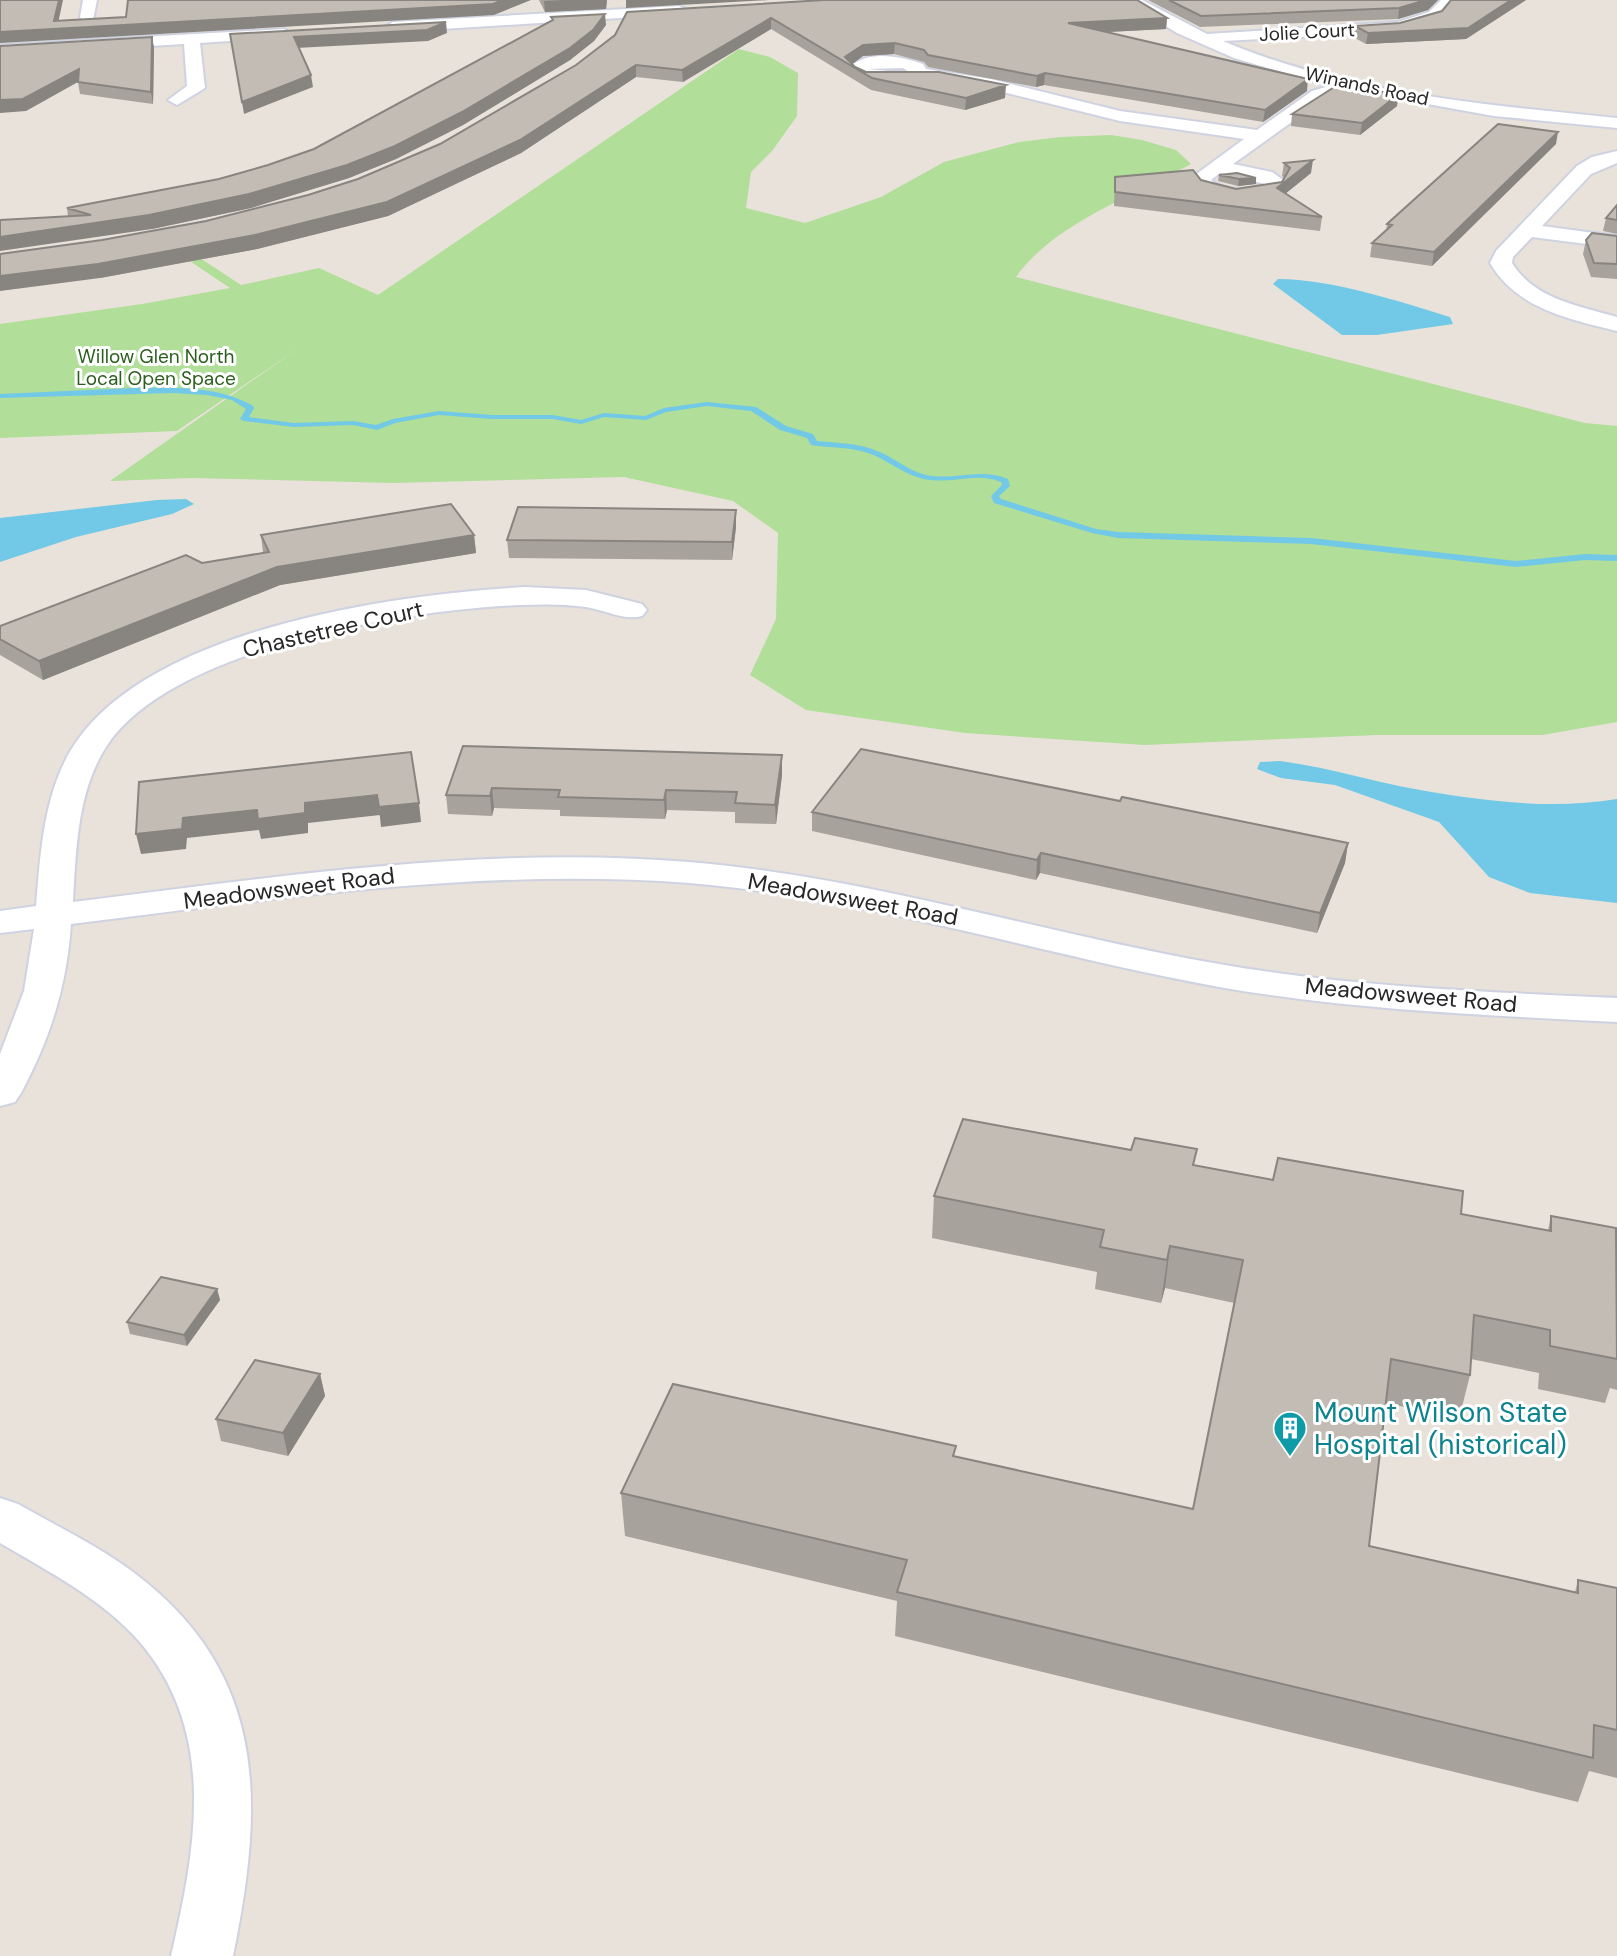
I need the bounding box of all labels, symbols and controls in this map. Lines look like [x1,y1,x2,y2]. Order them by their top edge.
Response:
street label: Jolie Court [1259,17,1355,47]
street label: Winands Road [1303,61,1431,111]
park label: Willow Glen North Local Open Space [76,344,236,391]
street label: Chastetree Court [240,594,426,664]
street label: Meadowsweet Road [182,860,396,916]
street label: Meadowsweet Road [746,866,960,932]
street label: Meadowsweet Road [1304,971,1518,1019]
place label: Mount Wilson State Hospital (historical) [1314,1394,1568,1463]
building icon: Mount Wilson State Hospital (historical) [1271,1409,1309,1458]

